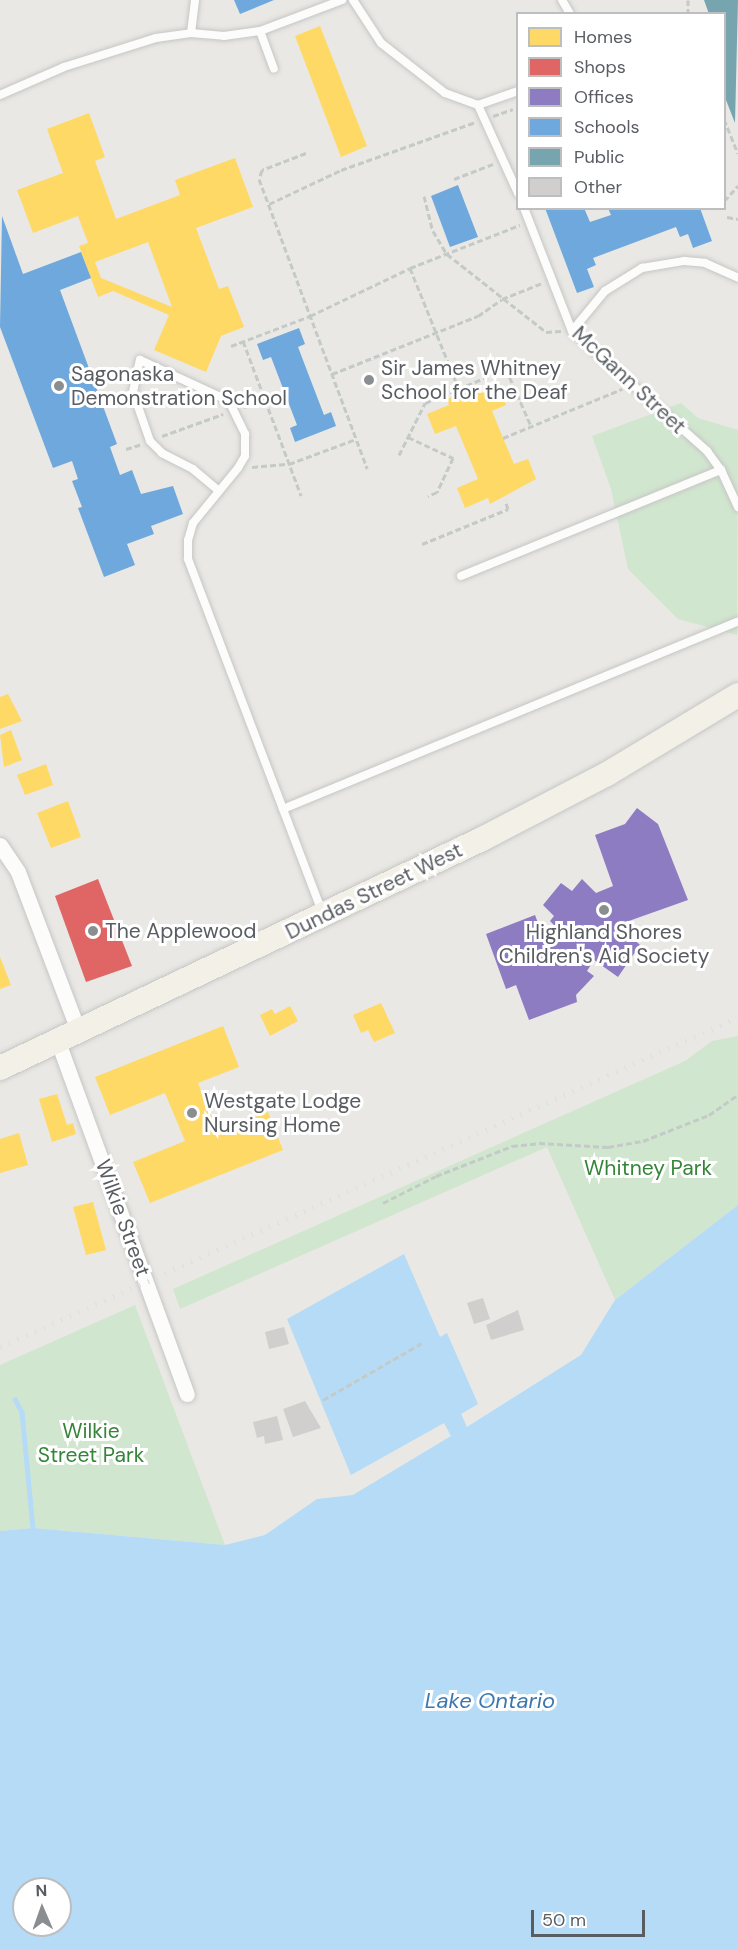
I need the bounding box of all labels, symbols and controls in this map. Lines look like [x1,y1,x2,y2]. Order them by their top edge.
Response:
legend [516,12,726,210]
text: Homes [574,25,632,49]
text: Shops [574,55,626,79]
text: Offices [574,85,634,109]
text: Schools [574,115,639,139]
text: Public [574,145,625,169]
text: Other [574,175,622,199]
street label: McGann Street [567,321,691,439]
place label: Sir James Whitney School for the Deaf [381,355,568,405]
place label: Sagonaska Demonstration School [71,361,287,411]
marker: Sir James Whitney School for the Deaf [362,373,376,387]
marker: Sagonaska Demonstration School [52,379,66,393]
street label: Dundas Street West [281,837,467,945]
marker: Highland Shores Children's Aid Society [597,903,611,917]
place label: The Applewood [105,918,256,944]
place label: Highland Shores Children's Aid Society [499,919,709,969]
marker: The Applewood [86,924,100,938]
place label: Westgate Lodge Nursing Home [204,1088,361,1138]
marker: Westgate Lodge Nursing Home [185,1106,199,1120]
park label: Whitney Park [584,1155,712,1181]
street label: Wilkie Street [90,1156,156,1280]
park label: Wilkie Street Park [38,1418,144,1468]
water label: Lake Ontario [425,1688,555,1714]
north arrow [12,1877,72,1937]
text: N [35,1880,48,1901]
scale bar [534,1898,648,1936]
text: 50 m [542,1908,586,1932]

